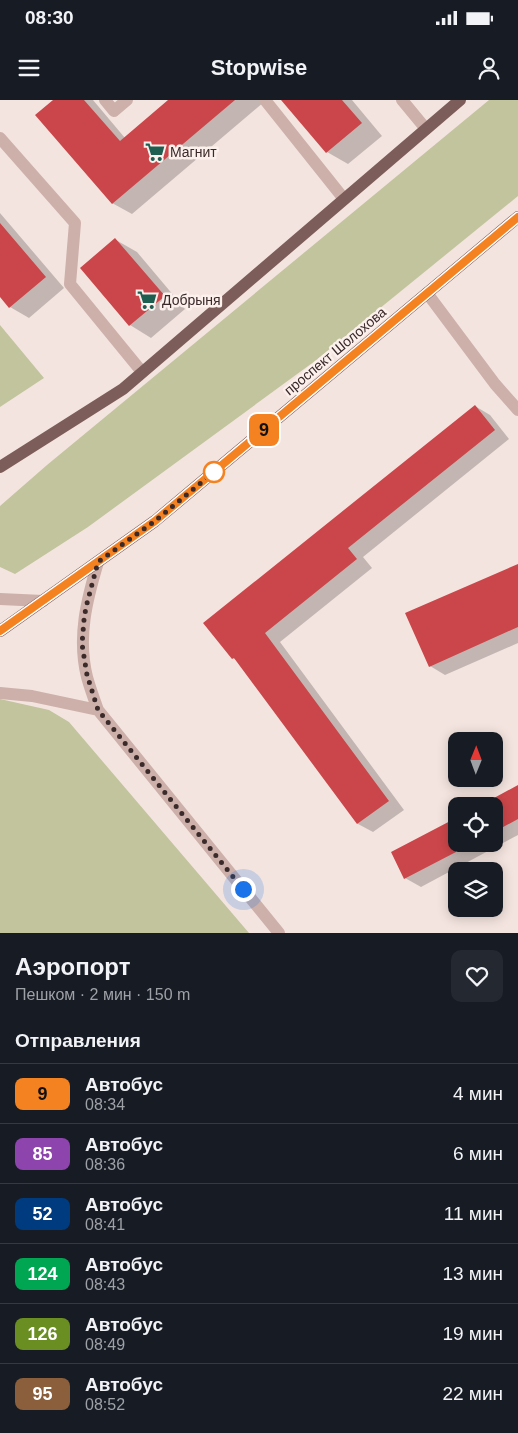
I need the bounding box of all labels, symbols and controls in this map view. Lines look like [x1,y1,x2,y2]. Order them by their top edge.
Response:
text: 08:30 [25,7,74,28]
icon: menu [15,54,43,82]
icon: person [475,54,503,82]
text: Stopwise [211,55,307,80]
supermarket icon: Магнит [144,141,166,163]
place label: Магнит [170,144,217,160]
supermarket icon: Добрыня [136,289,158,311]
place label: Добрыня [162,292,221,308]
street label: проспект Шолохова [281,304,389,398]
line badge: 9 [248,414,280,446]
text: 9 [259,420,269,440]
unlabelled marker [203,461,225,483]
north arrow [448,732,502,788]
map controls [448,732,503,917]
button: locate [448,797,503,852]
button: layers [448,862,503,917]
your location [231,877,256,902]
button: heart [451,950,503,1002]
text: Аэропорт [15,953,130,980]
text: Пешком · 2 мин · 150 m [15,986,190,1003]
text: Отправления [15,1030,141,1051]
text: Автобус [85,1074,163,1095]
text: 4 мин [453,1083,503,1104]
text: 9 [37,1084,48,1104]
text: 08:34 [85,1096,125,1113]
text: Автобус [85,1134,163,1155]
text: 6 мин [453,1143,503,1164]
text: 85 [32,1144,53,1164]
text: 08:36 [85,1156,125,1173]
text: Автобус [85,1194,163,1215]
text: 11 мин [444,1203,503,1224]
text: 52 [32,1204,53,1224]
text: 08:41 [85,1216,125,1233]
text: Автобус [85,1254,163,1275]
text: 13 мин [442,1263,503,1284]
text: 124 [27,1264,58,1284]
text: 08:43 [85,1276,125,1293]
text: Автобус [85,1314,163,1335]
text: 19 мин [442,1323,503,1344]
text: 126 [27,1324,58,1344]
text: 08:49 [85,1336,125,1353]
text: Автобус [85,1374,163,1395]
text: 22 мин [442,1383,503,1404]
text: 95 [32,1384,53,1404]
text: 08:52 [85,1396,125,1413]

